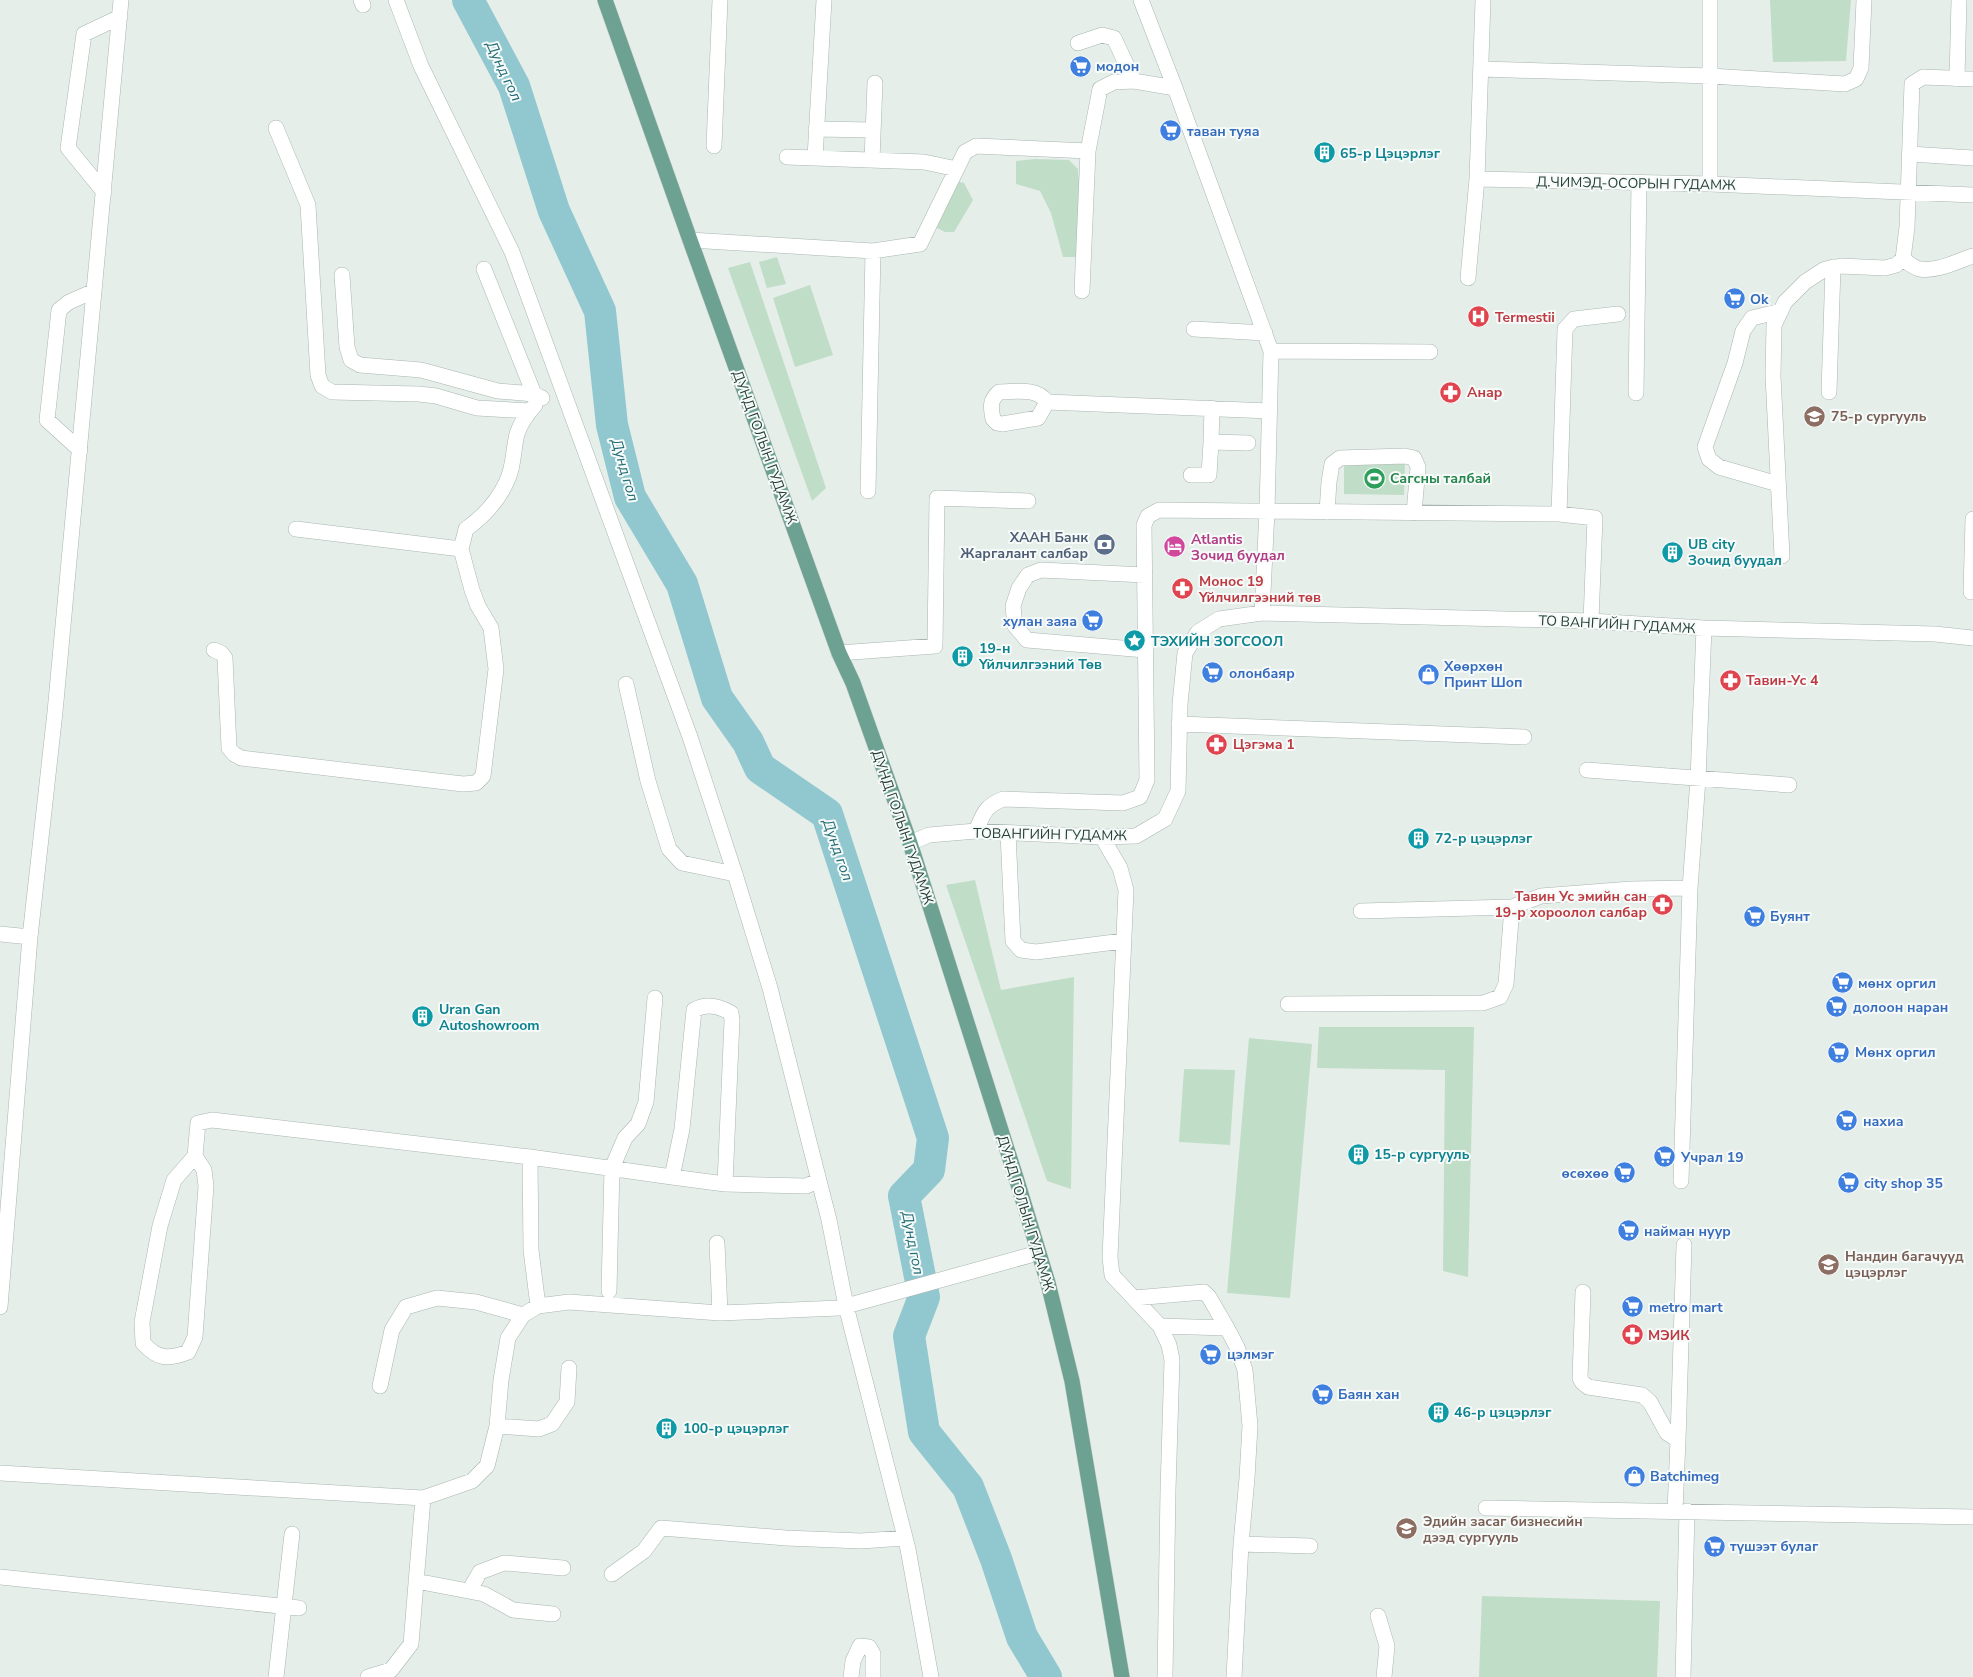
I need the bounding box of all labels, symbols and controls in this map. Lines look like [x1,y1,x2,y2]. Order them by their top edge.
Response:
water label: Дунд гол [481,37,527,104]
supermarket icon: модон [1068,54,1092,78]
place label: модон [1096,57,1139,76]
supermarket icon: таван туяа [1159,119,1183,143]
place label: таван туяа [1187,122,1260,141]
building icon: 65-р Цэцэрлэг [1312,141,1336,165]
place label: 65-р Цэцэрлэг [1340,144,1441,163]
street label: Д.ЧИМЭД-ОСОРЫН ГУДАМЖ [1536,172,1736,195]
supermarket icon: Ok [1722,287,1746,311]
place label: Ok [1750,290,1769,309]
hospital icon: Termestii [1467,305,1491,329]
place label: Termestii [1495,308,1555,327]
street label: ДУНД ГОЛЫН ГУДАМЖ [728,368,801,527]
pharmacy icon: Анар [1439,380,1463,404]
place label: Анар [1467,383,1502,402]
school or university icon: 75-р сургууль [1803,404,1827,428]
place label: 75-р сургууль [1831,407,1927,426]
water label: Дунд гол [606,435,643,504]
sports icon: Сагсны талбай [1362,466,1386,490]
place label: Сагсны талбай [1390,469,1491,488]
place label: ХААН Банк Жаргалант салбар [960,528,1088,563]
place label: Atlantis Зочид буудал [1191,530,1285,565]
bank icon: ХААН Банк Жаргалант салбар [1092,533,1116,557]
hotel icon: Atlantis Зочид буудал [1163,535,1187,559]
place label: UB city Зочид буудал [1688,535,1782,570]
building icon: UB city Зочид буудал [1660,540,1684,564]
place label: Монос 19 Үйлчилгээний төв [1198,572,1321,607]
pharmacy icon: Монос 19 Үйлчилгээний төв [1171,577,1195,601]
supermarket icon: хулан заяа [1081,609,1105,633]
street label: ТО ВАНГИЙН ГУДАМЖ [1538,611,1696,638]
place label: хулан заяа [1003,612,1077,631]
place icon: ТЭХИЙН ЗОГСООЛ [1123,629,1147,653]
place label: ТЭХИЙН ЗОГСООЛ [1151,632,1283,651]
place label: 19-н Үйлчилгээний Төв [978,639,1102,674]
building icon: 19-н Үйлчилгээний Төв [951,644,975,668]
place label: Хөөрхөн Принт Шоп [1443,657,1522,692]
supermarket icon: олонбаяр [1201,661,1225,685]
shop icon: Хөөрхөн Принт Шоп [1416,662,1440,686]
place label: олонбаяр [1229,664,1295,683]
pharmacy icon: Тавин-Ус 4 [1718,668,1742,692]
place label: Тавин-Ус 4 [1746,671,1819,690]
pharmacy icon: Цэгэма 1 [1205,732,1229,756]
place label: Цэгэма 1 [1233,735,1295,754]
street label: ДУНД ГОЛЫН ГУДАМЖ [867,747,938,907]
water label: Дунд гол [818,815,858,884]
street label: ТОВАНГИЙН ГУДАМЖ [973,824,1127,845]
building icon: 72-р цэцэрлэг [1407,826,1431,850]
place label: 72-р цэцэрлэг [1435,829,1533,848]
place label: Тавин Ус эмийн сан 19-р хороолол салбар [1494,887,1647,922]
pharmacy icon: Тавин Ус эмийн сан 19-р хороолол салбар [1651,892,1675,916]
supermarket icon: Буянт [1742,904,1766,928]
place label: Буянт [1770,907,1810,926]
supermarket icon: мөнх оргил [1830,971,1854,995]
place label: мөнх оргил [1858,974,1936,993]
supermarket icon: долоон наран [1825,995,1849,1019]
place label: долоон наран [1853,998,1948,1017]
place label: Uran Gan Autoshowroom [439,1000,540,1035]
building icon: Uran Gan Autoshowroom [411,1005,435,1029]
supermarket icon: Мөнх оргил [1827,1040,1851,1064]
place label: Мөнх оргил [1855,1043,1936,1062]
supermarket icon: нахиа [1835,1109,1859,1133]
place label: нахиа [1863,1112,1904,1131]
street label: ДУНД ГОЛЫН ГУДАМЖ [993,1133,1058,1294]
building icon: 15-р сургууль [1346,1142,1370,1166]
place label: 15-р сургууль [1374,1145,1470,1164]
supermarket icon: Учрал 19 [1653,1145,1677,1169]
place label: Учрал 19 [1680,1148,1744,1167]
supermarket icon: өсөхөө [1613,1161,1637,1185]
place label: өсөхөө [1562,1164,1609,1183]
supermarket icon: city shop 35 [1836,1171,1860,1195]
place label: city shop 35 [1864,1174,1943,1193]
water label: Дунд гол [897,1209,929,1276]
supermarket icon: найман нуур [1616,1219,1640,1243]
place label: найман нуур [1644,1222,1731,1241]
place label: Нандин багачууд цэцэрлэг [1845,1247,1964,1282]
school or university icon: Нандин багачууд цэцэрлэг [1817,1252,1841,1276]
supermarket icon: metro mart [1621,1295,1645,1319]
place label: metro mart [1649,1298,1723,1317]
pharmacy icon: МЭИК [1620,1323,1644,1347]
place label: МЭИК [1648,1326,1690,1345]
supermarket icon: цэлмэг [1199,1342,1223,1366]
place label: цэлмэг [1227,1345,1275,1364]
supermarket icon: Баян хан [1310,1382,1334,1406]
place label: Баян хан [1338,1385,1400,1404]
building icon: 46-р цэцэрлэг [1426,1400,1450,1424]
place label: 46-р цэцэрлэг [1454,1403,1552,1422]
building icon: 100-р цэцэрлэг [655,1416,679,1440]
place label: 100-р цэцэрлэг [683,1419,789,1438]
shop icon: Batchimeg [1622,1464,1646,1488]
place label: Batchimeg [1650,1467,1719,1486]
place label: Эдийн засаг бизнесийн дээд сургууль [1423,1512,1583,1547]
school or university icon: Эдийн засаг бизнесийн дээд сургууль [1395,1517,1419,1541]
supermarket icon: түшээт булаг [1702,1534,1726,1558]
place label: түшээт булаг [1730,1537,1819,1556]

